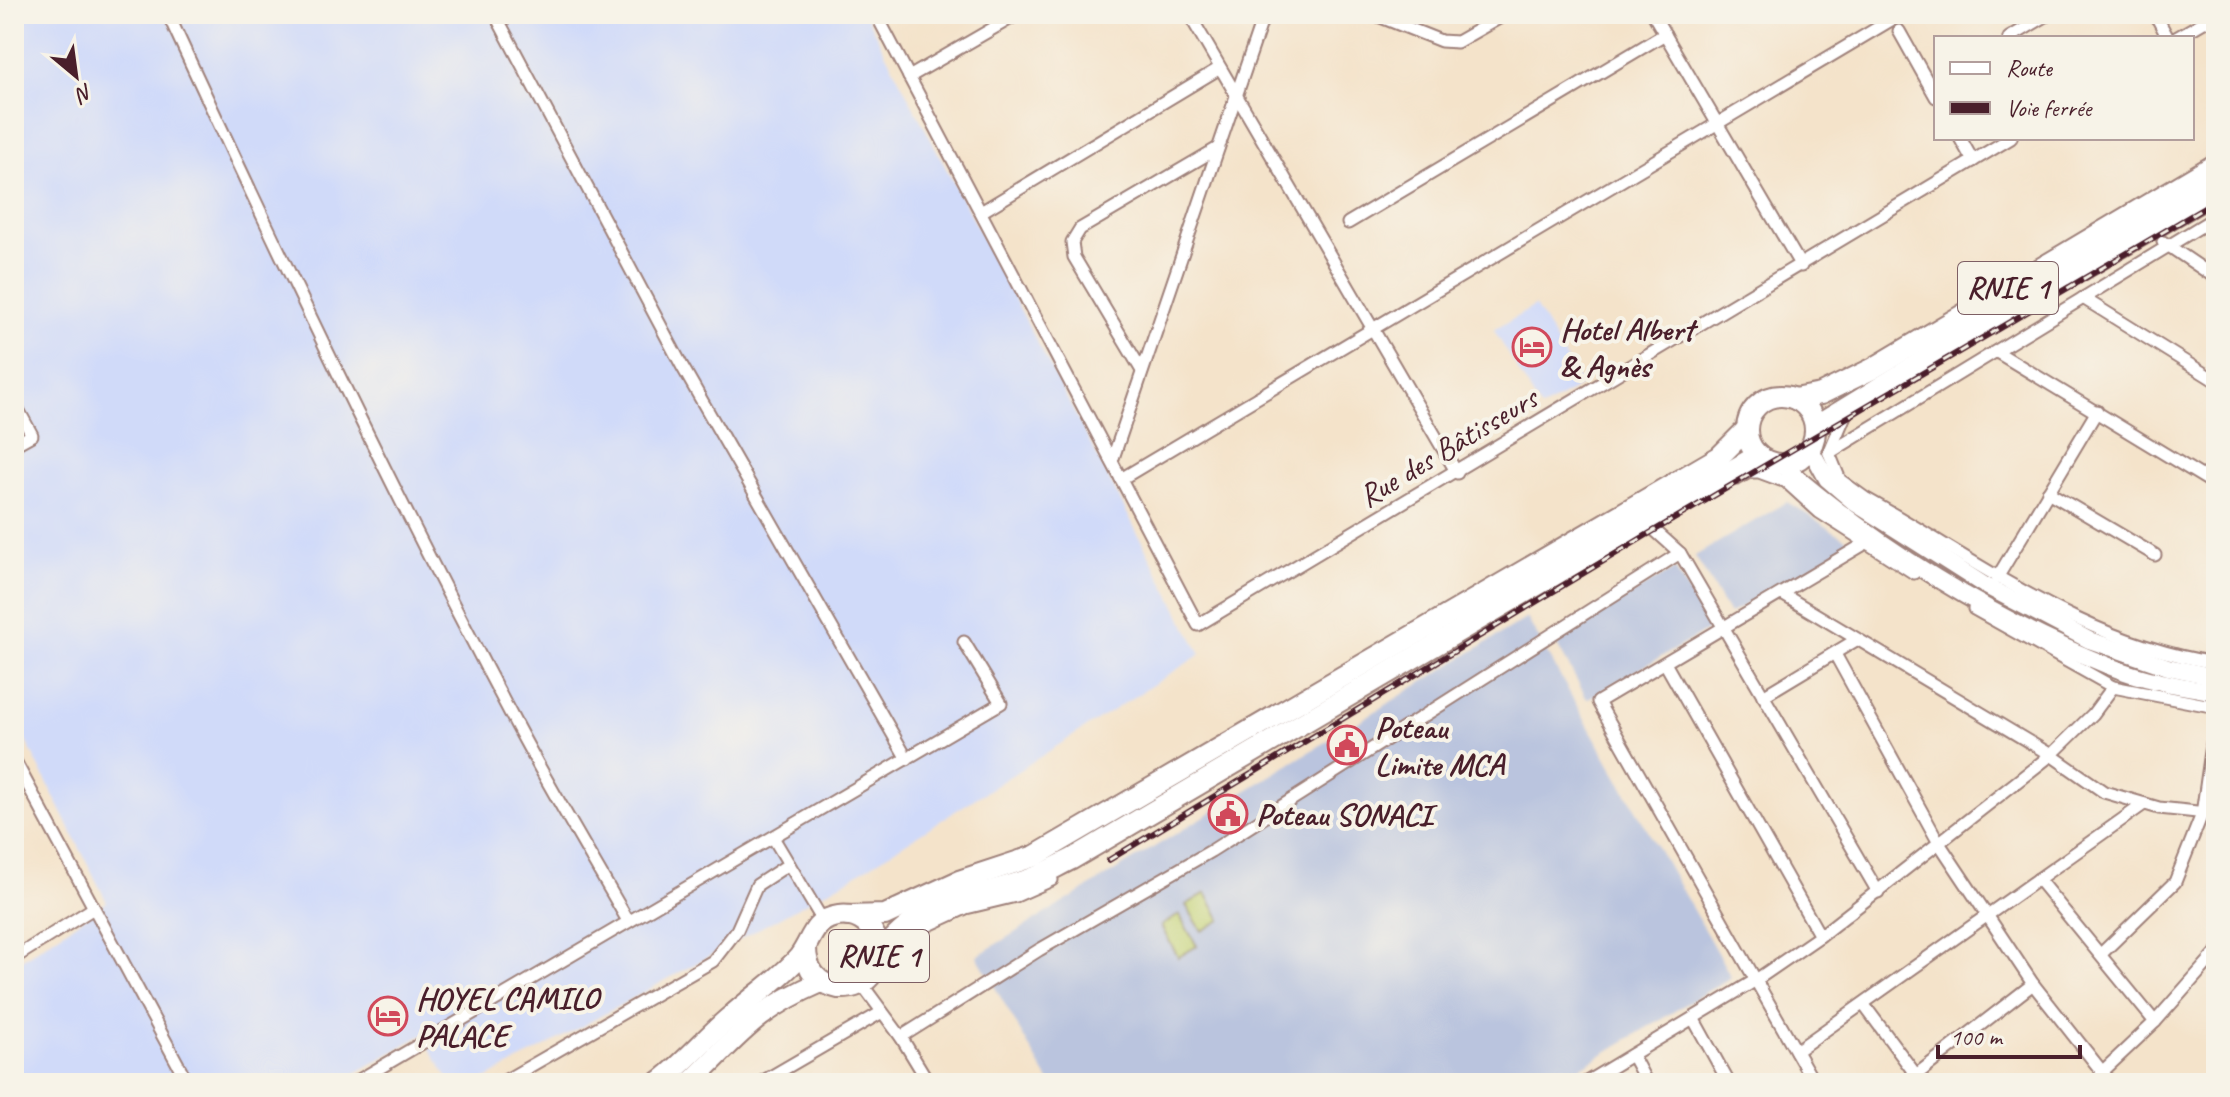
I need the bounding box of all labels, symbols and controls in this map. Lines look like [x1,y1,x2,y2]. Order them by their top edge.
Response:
north arrow [36,36,116,116]
legend [1934,36,2194,140]
text: Route [2006,53,2054,83]
text: N [70,77,98,110]
text: Voie ferrée [2006,93,2093,123]
road number: RNIE 1 [1958,262,2058,314]
place label: Hotel Albert & Agnès [1560,309,1698,387]
hotel icon: Hotel Albert & Agnès [1511,326,1553,368]
street label: Rue des Bâtisseurs [1351,376,1547,517]
place label: Poteau Limite MCA [1375,707,1506,785]
public building icon: Poteau Limite MCA [1326,724,1368,766]
public building icon: Poteau SONACI [1207,793,1249,835]
place label: Poteau SONACI [1256,794,1439,835]
road number: RNIE 1 [829,930,929,982]
place label: HOYEL CAMILO PALACE [416,978,602,1056]
hotel icon: HOYEL CAMILO PALACE [367,995,409,1037]
scale bar [1938,1009,2080,1059]
text: 100 m [1950,1022,2004,1052]

